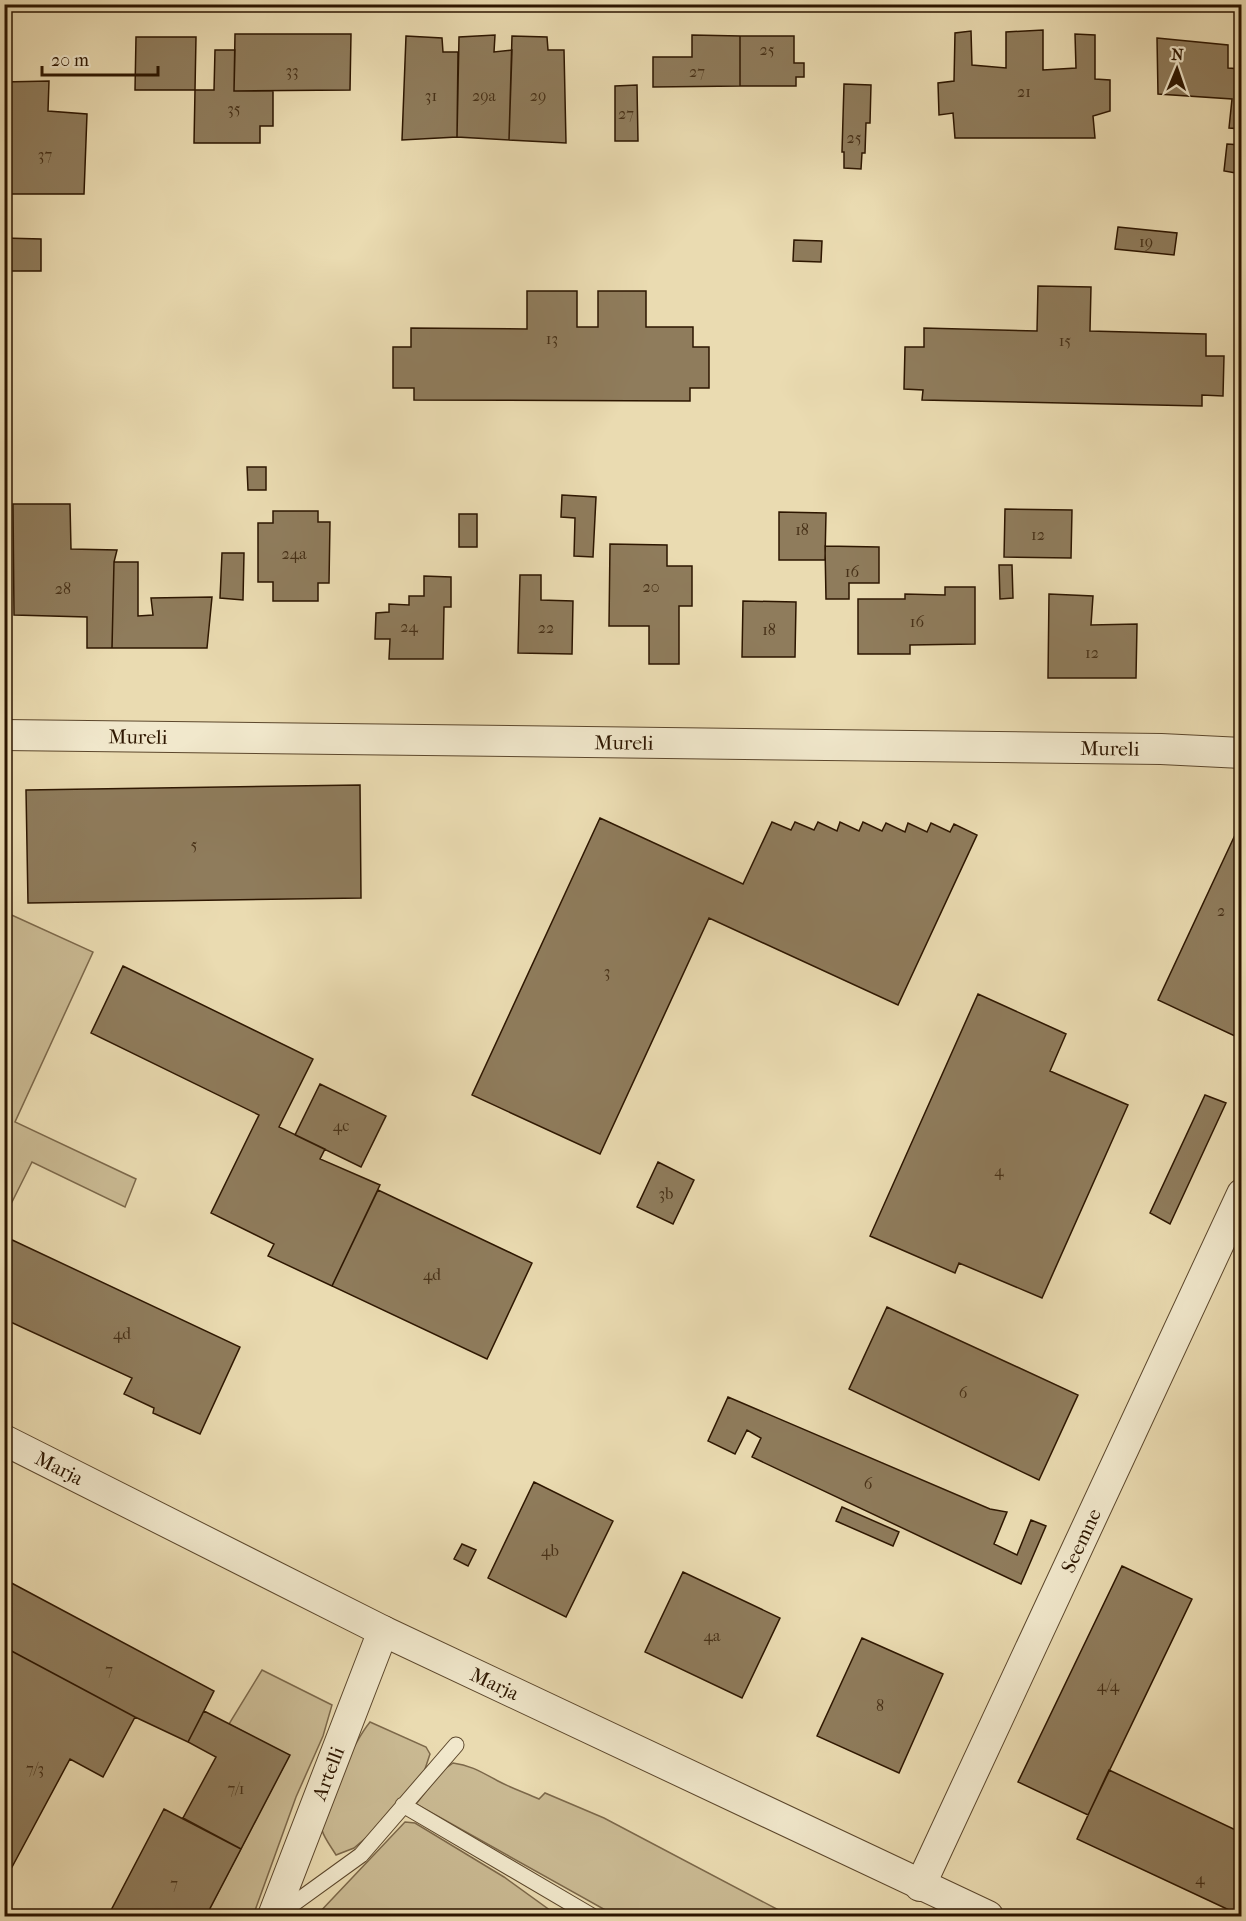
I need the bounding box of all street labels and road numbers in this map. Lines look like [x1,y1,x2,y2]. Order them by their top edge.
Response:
street label: Mureli [108,725,168,748]
street label: Mureli [594,731,654,754]
street label: Mureli [1080,737,1140,760]
street label: Marja [32,1446,88,1490]
street label: Seemne [1056,1505,1106,1576]
street label: Marja [467,1662,523,1705]
street label: Artelli [307,1743,349,1804]

